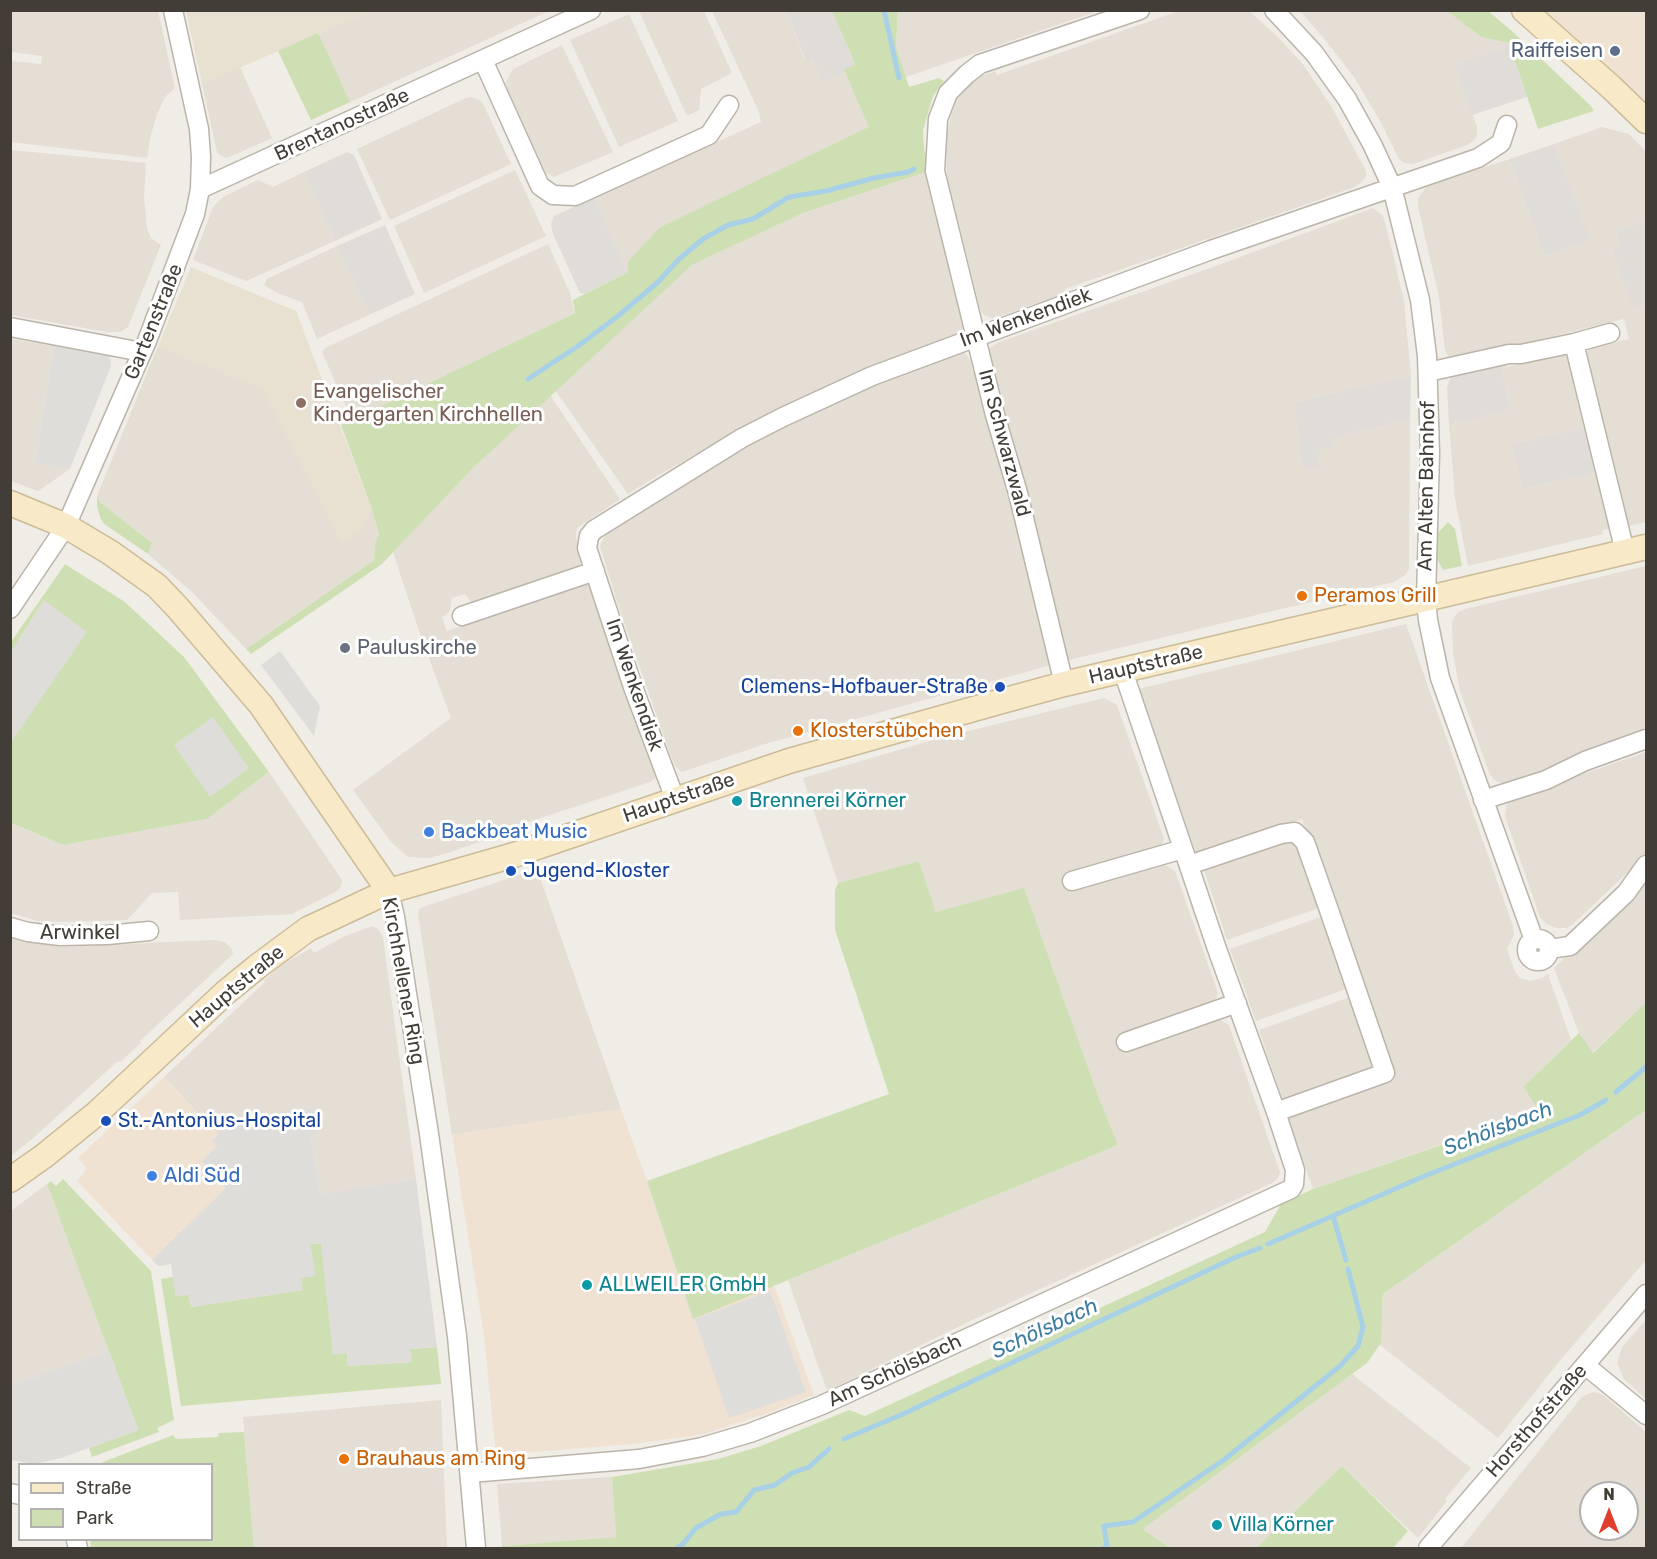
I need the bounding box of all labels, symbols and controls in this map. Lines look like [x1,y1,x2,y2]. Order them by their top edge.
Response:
place label: Raiffeisen [1511,39,1603,63]
marker: Raiffeisen [1608,44,1622,58]
street label: Brentanostraße [271,83,413,167]
street label: Gartenstraße [120,261,188,383]
street label: Im Wenkendiek [957,283,1095,353]
street label: Im Schwarzwald [973,367,1035,519]
place label: Evangelischer Kindergarten Kirchhellen [313,380,543,427]
marker: Evangelischer Kindergarten Kirchhellen [294,396,308,410]
street label: Am Alten Bahnhof [1414,401,1440,571]
place label: Peramos Grill [1314,584,1437,608]
marker: Peramos Grill [1295,589,1309,603]
street label: Im Wenkendiek [600,616,668,754]
place label: Pauluskirche [357,636,477,660]
street label: Hauptstraße [1087,640,1205,690]
marker: Pauluskirche [338,641,352,655]
place label: Clemens-Hofbauer-Straße [741,675,988,699]
marker: Clemens-Hofbauer-Straße [993,680,1007,694]
place label: Klosterstübchen [810,719,964,743]
marker: Klosterstübchen [791,724,805,738]
street label: Hauptstraße [620,768,738,828]
place label: Brennerei Körner [749,789,906,813]
marker: Brennerei Körner [730,794,744,808]
place label: Backbeat Music [441,820,588,844]
marker: Backbeat Music [422,825,436,839]
place label: Jugend-Kloster [523,859,669,883]
marker: Jugend-Kloster [504,864,518,878]
street label: Kirchhellener Ring [376,895,430,1067]
street label: Arwinkel [40,921,120,945]
street label: Hauptstraße [185,940,289,1034]
water label: Schölsbach [1440,1097,1556,1161]
place label: St.-Antonius-Hospital [118,1109,321,1133]
marker: St.-Antonius-Hospital [99,1114,113,1128]
place label: Aldi Süd [164,1164,240,1188]
marker: Aldi Süd [145,1169,159,1183]
place label: ALLWEILER GmbH [599,1273,767,1297]
marker: ALLWEILER GmbH [580,1278,594,1292]
water label: Schölsbach [988,1293,1102,1365]
street label: Am Schölsbach [824,1330,966,1412]
street label: Horsthofstraße [1481,1360,1593,1482]
place label: Brauhaus am Ring [356,1447,526,1471]
marker: Brauhaus am Ring [337,1452,351,1466]
legend [18,1463,213,1541]
text: Straße [76,1477,132,1499]
north arrow [1579,1481,1639,1541]
text: N [1603,1485,1615,1504]
text: Park [76,1507,113,1529]
place label: Villa Körner [1229,1513,1334,1537]
marker: Villa Körner [1210,1518,1224,1532]

